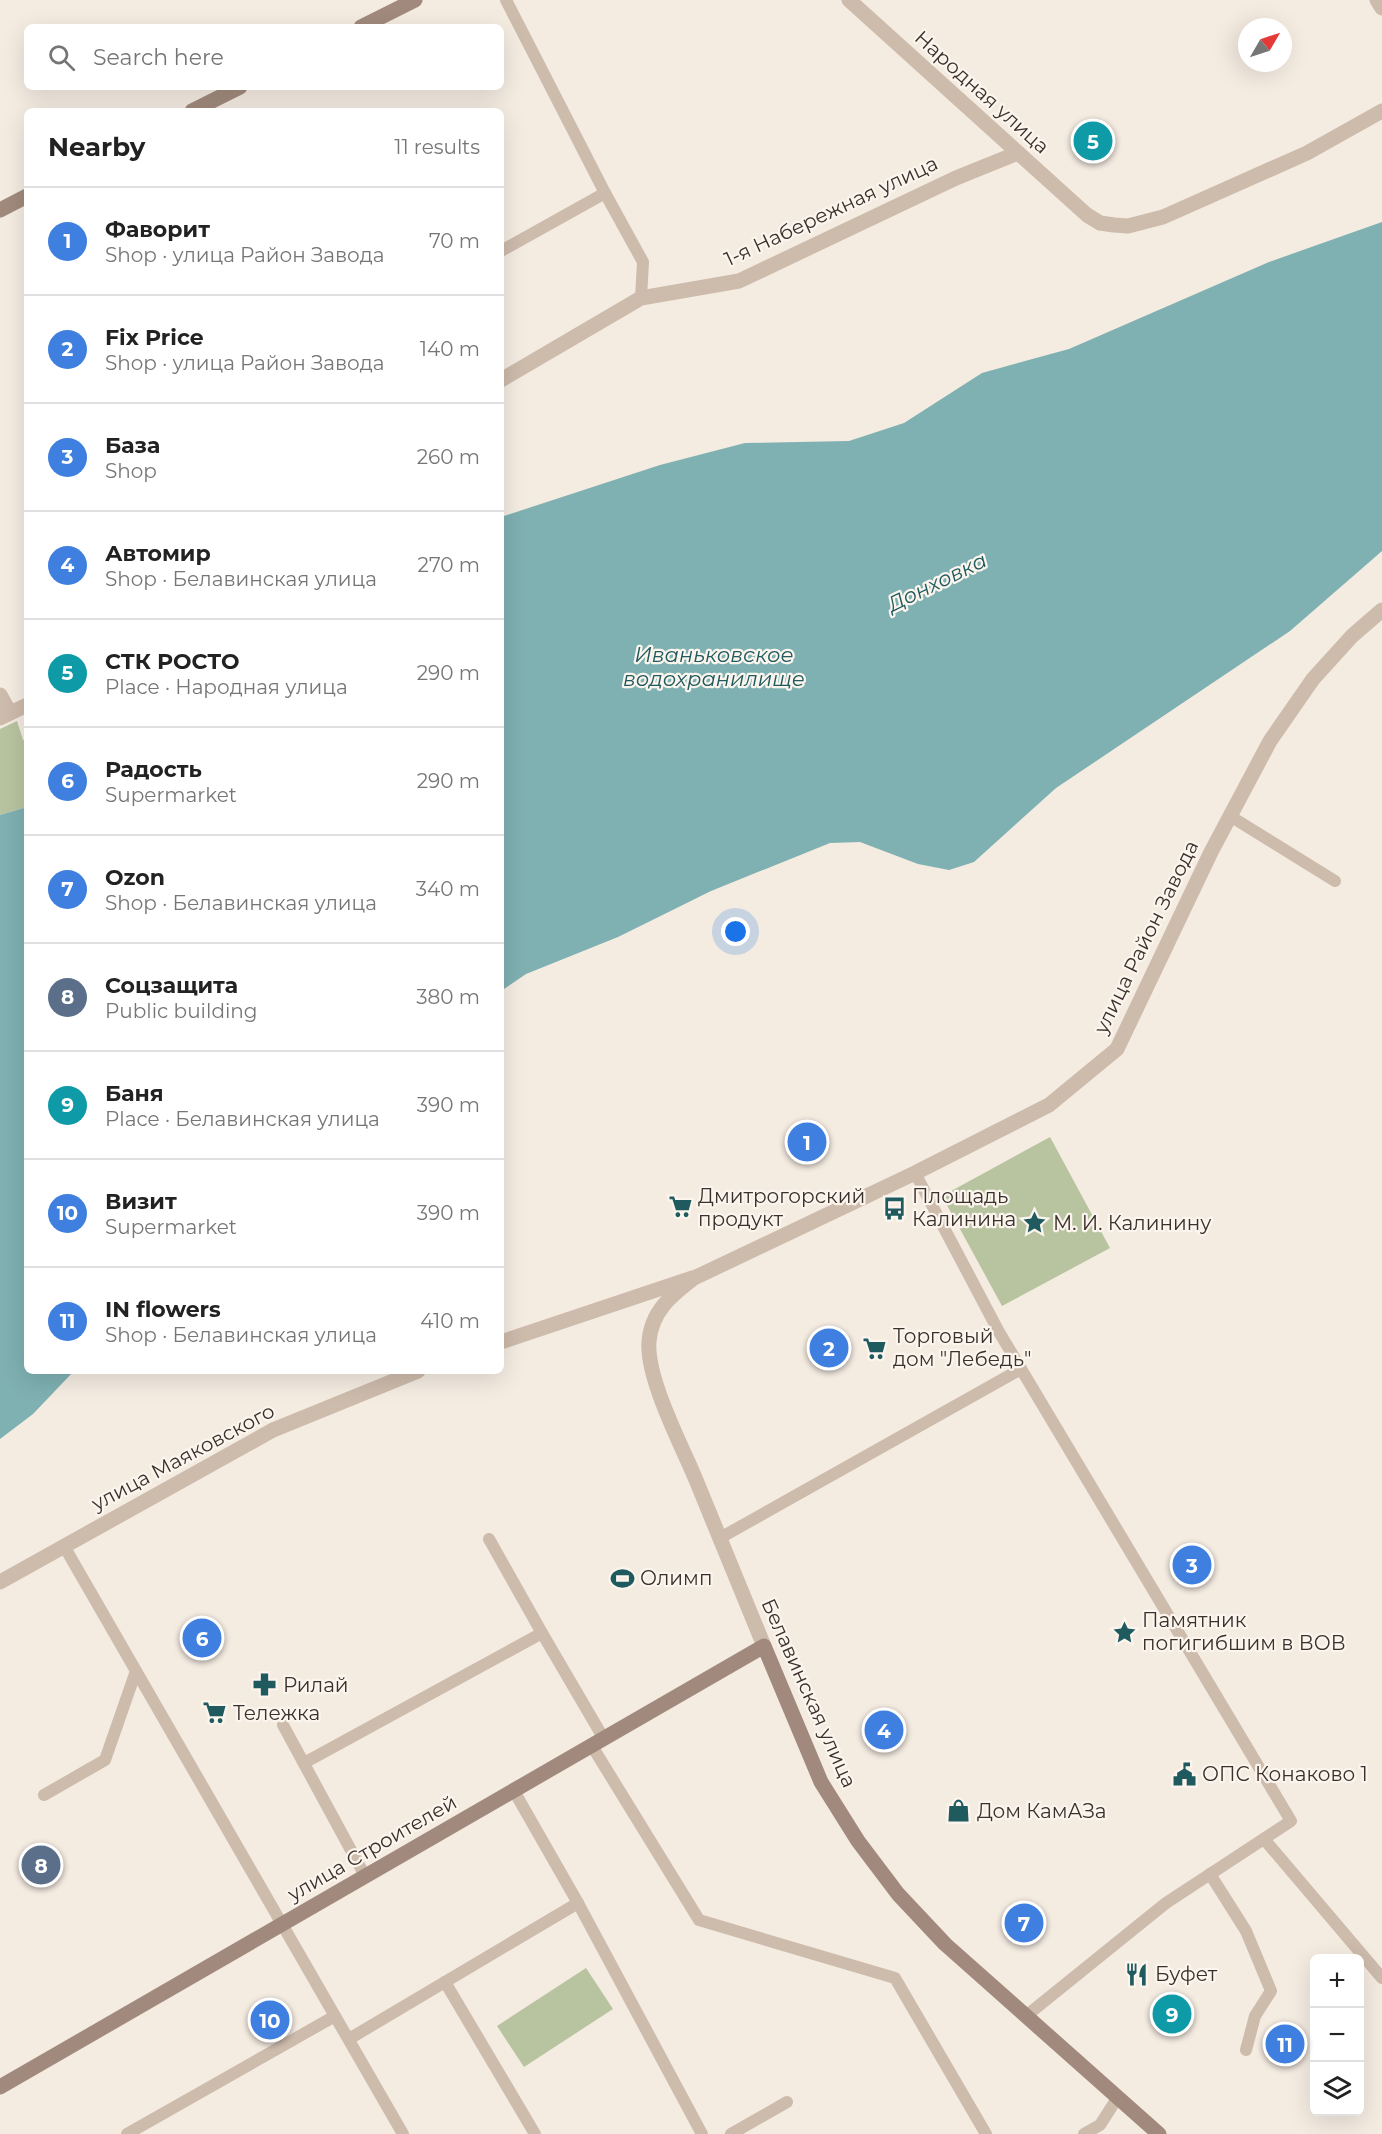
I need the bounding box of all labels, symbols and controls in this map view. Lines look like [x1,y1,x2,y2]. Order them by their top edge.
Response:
north arrow [1238,18,1292,72]
search box [24,24,504,90]
street label: Народная улица [910,25,1054,159]
icon: search [45,41,78,74]
text: Search here [93,44,224,71]
pin: 5 [1074,118,1112,164]
text: Nearby [48,131,145,163]
text: 11 results [394,135,480,159]
street label: 1-я Набережная улица [720,151,942,271]
text: Фаворит [105,216,210,243]
text: 1 [64,229,71,253]
text: 70 m [429,229,480,253]
text: Shop · улица Район Завода [105,243,384,267]
text: Fix Price [105,324,204,351]
text: 2 [62,337,73,361]
text: 140 m [420,337,480,361]
text: Shop · улица Район Завода [105,351,384,375]
text: База [105,432,160,459]
text: 3 [62,445,73,469]
text: 260 m [417,445,480,469]
text: Shop [105,459,157,483]
text: Автомир [105,540,211,567]
water label: Донховка [882,547,991,618]
text: 4 [61,553,74,577]
text: 270 m [418,553,480,577]
text: Shop · Белавинская улица [105,567,377,591]
water label: Иваньковское водохранилище [623,642,805,691]
text: СТК РОСТО [105,648,240,675]
text: 5 [62,661,73,685]
text: 290 m [417,661,480,685]
text: Place · Народная улица [105,675,348,699]
text: Радость [105,756,202,783]
text: 6 [61,769,74,793]
text: 290 m [417,769,480,793]
text: Supermarket [105,783,237,807]
street label: улица Район Завода [1088,836,1203,1038]
text: Ozon [105,864,165,891]
text: 7 [61,877,74,901]
text: 340 m [416,877,480,901]
text: Shop · Белавинская улица [105,891,377,915]
your location [721,917,750,946]
text: Соцзащита [105,972,238,999]
text: 8 [61,985,74,1009]
text: 380 m [416,985,480,1009]
text: Public building [105,999,258,1023]
text: Баня [105,1080,164,1107]
text: 9 [61,1093,74,1117]
text: 390 m [417,1093,480,1117]
text: Place · Белавинская улица [105,1107,380,1131]
pin: 1 [788,1120,826,1164]
place label: Дмитрогорский продукт [698,1184,865,1231]
place label: Площадь Калинина [912,1184,1016,1231]
text: Визит [105,1188,177,1215]
supermarket icon: Дмитрогорский продукт [667,1194,693,1220]
bus stop icon: Площадь Калинина [881,1195,907,1221]
text: 10 [57,1201,78,1225]
text: 390 m [417,1201,480,1225]
place icon: М. И. Калинину [1022,1210,1048,1236]
place label: М. И. Калинину [1053,1211,1211,1235]
text: Supermarket [105,1215,237,1239]
text: IN flowers [105,1296,221,1323]
text: 11 [60,1309,75,1333]
text: 410 m [420,1309,480,1333]
text: Shop · Белавинская улица [105,1323,377,1347]
place label: Торговый дом "Лебедь" [893,1324,1032,1371]
pin: 2 [810,1326,848,1370]
supermarket icon: Торговый дом "Лебедь" [862,1335,888,1361]
street label: улица Маяковского [86,1399,279,1516]
pin: 3 [1172,1542,1212,1588]
sports icon: Олимп [609,1565,635,1591]
place label: Олимп [640,1566,712,1590]
street label: Белавинская улица [756,1595,862,1791]
place label: Памятник погигибшим в ВОВ [1142,1608,1346,1655]
pin: 6 [182,1616,222,1660]
place icon: Памятник погигибшим в ВОВ [1111,1619,1137,1645]
pharmacy icon: Рилай [252,1672,278,1698]
place label: Рилай [283,1673,349,1697]
supermarket icon: Тележка [202,1700,228,1726]
place label: Тележка [233,1701,320,1725]
pin: 4 [864,1708,904,1752]
public building icon: ОПС Конаково 1 [1171,1761,1197,1787]
place label: ОПС Конаково 1 [1202,1762,1368,1786]
street label: улица Строителей [282,1790,461,1907]
shop icon: Дом КамАЗа [946,1798,972,1824]
place label: Дом КамАЗа [977,1799,1106,1823]
pin: 8 [22,1842,60,1888]
pin: 7 [1004,1900,1044,1946]
map controls [1310,1954,1364,2116]
button: + [1310,1954,1364,2008]
restaurant icon: Буфет [1124,1961,1150,1987]
place label: Буфет [1155,1962,1218,1986]
pin: 9 [1152,1992,1192,2036]
pin: 10 [250,1998,290,2042]
button: − [1310,2008,1364,2062]
pin: 11 [1266,2022,1304,2066]
button: layers [1310,2062,1364,2116]

